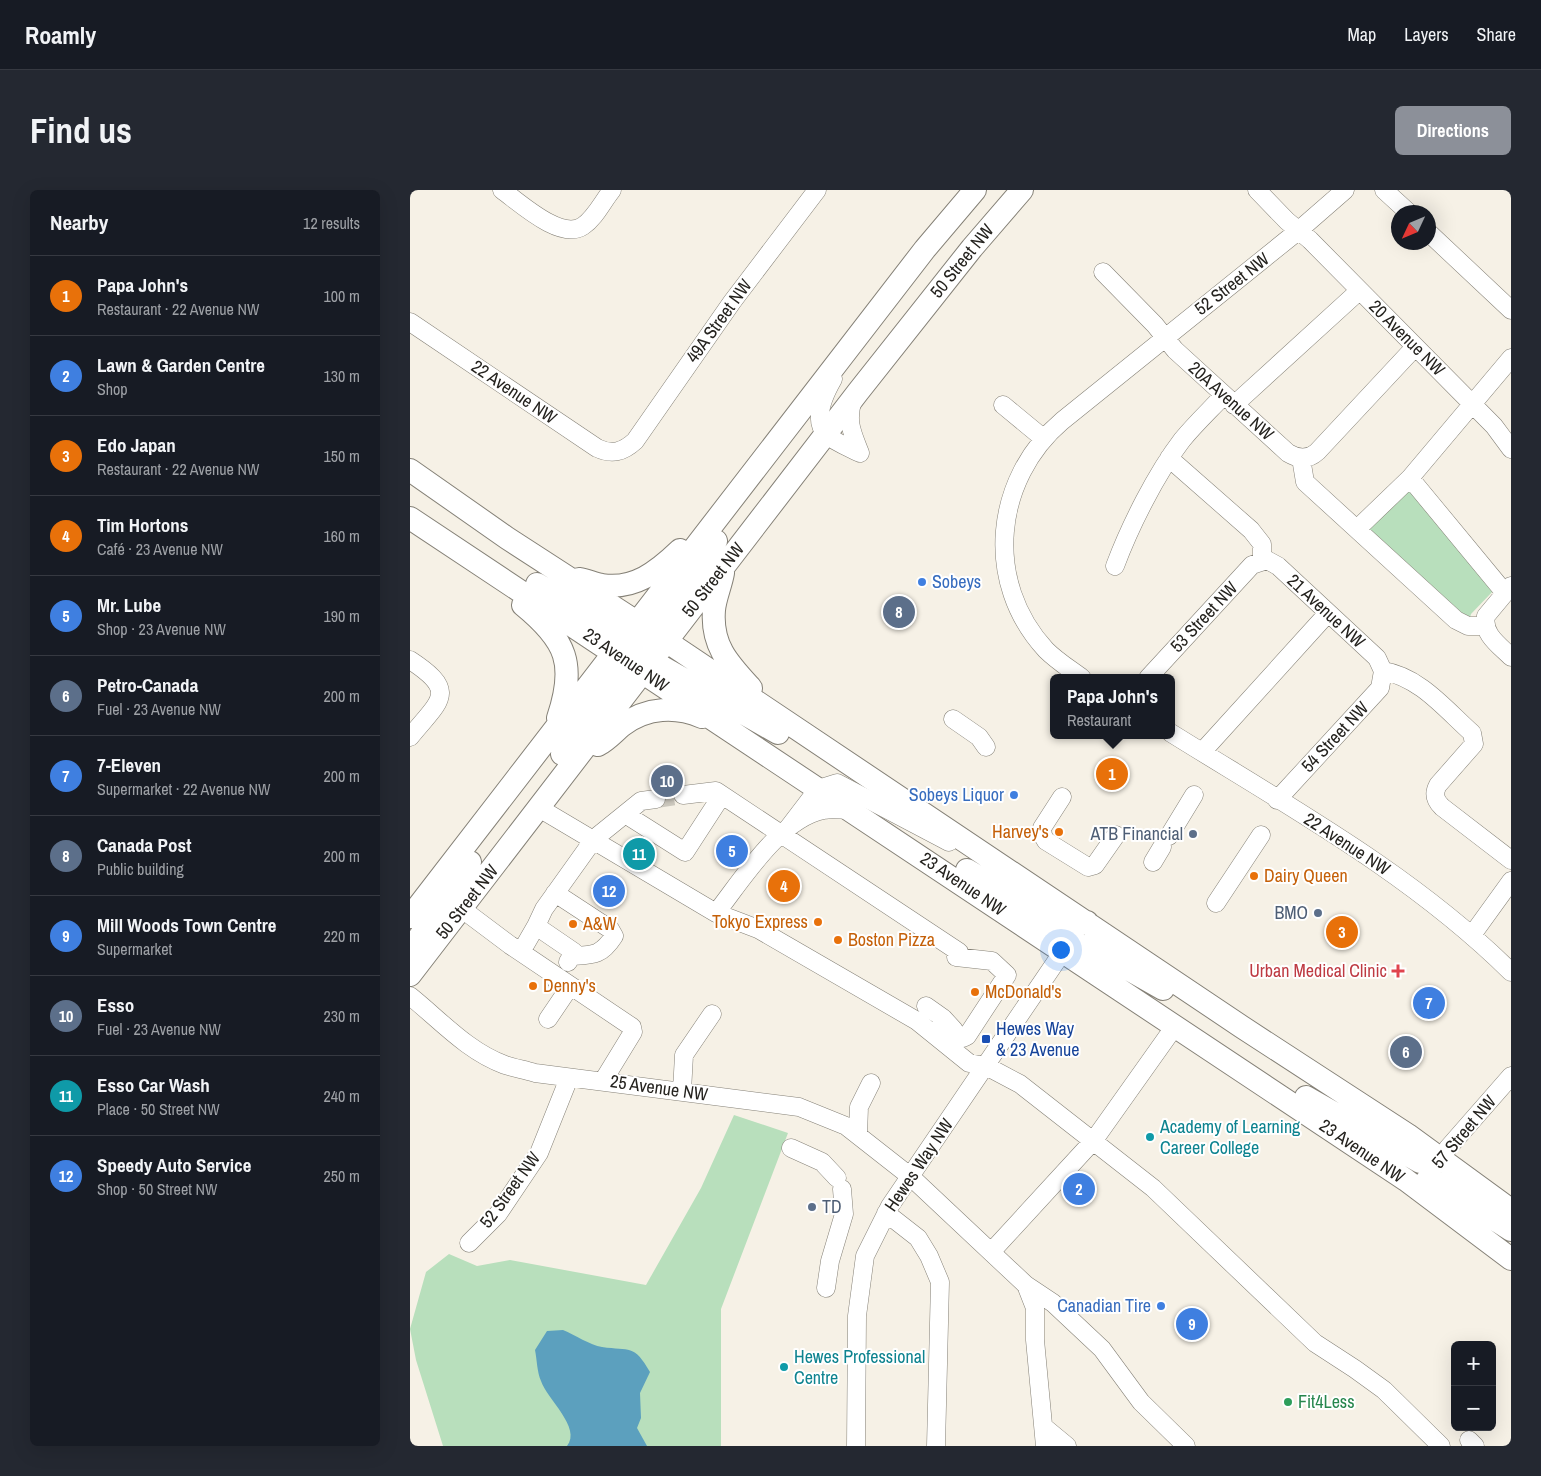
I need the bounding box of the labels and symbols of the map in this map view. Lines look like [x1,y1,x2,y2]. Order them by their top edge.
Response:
north arrow [1391,205,1436,250]
street label: 50 Street NW [924,218,999,303]
street label: 52 Street NW [1189,246,1274,321]
street label: 49A Street NW [680,274,757,368]
street label: 20 Avenue NW [1364,294,1451,381]
street label: 22 Avenue NW [467,354,562,429]
street label: 20A Avenue NW [1183,355,1280,446]
street label: 50 Street NW [675,537,750,622]
street label: 21 Avenue NW [1282,568,1371,653]
place label: Sobeys [932,569,981,594]
marker: Sobeys [916,576,928,588]
street label: 53 Street NW [1164,576,1243,658]
pin: 8 [883,593,915,631]
street label: 23 Avenue NW [579,622,674,697]
street label: 54 Street NW [1295,696,1374,778]
pin: 1 [1096,755,1128,793]
pin: 10 [651,762,683,800]
place label: Sobeys Liquor [909,782,1004,807]
marker: Sobeys Liquor [1008,789,1020,801]
street label: 22 Avenue NW [1299,806,1395,881]
place label: Harvey's [992,819,1049,844]
place label: ATB Financial [1090,821,1183,846]
marker: Harvey's [1053,826,1065,838]
marker: ATB Financial [1187,828,1199,840]
pin: 5 [716,832,748,870]
pin: 11 [623,835,655,873]
street label: 23 Avenue NW [916,846,1011,921]
street label: 50 Street NW [429,859,504,944]
place label: Dairy Queen [1264,863,1348,888]
pin: 4 [768,867,800,905]
marker: Dairy Queen [1248,870,1260,882]
pin: 12 [593,872,625,910]
place label: BMO [1274,900,1308,925]
marker: BMO [1312,907,1324,919]
place label: Tokyo Express [712,909,808,934]
place label: A&W [582,911,617,936]
pin: 3 [1326,913,1358,951]
marker: Tokyo Express [812,916,824,928]
marker: A&W [567,918,579,930]
place label: Boston Pizza [848,927,935,952]
marker: Boston Pizza [832,934,844,946]
your location [1048,937,1074,963]
place label: Urban Medical Clinic [1249,958,1387,983]
marker: Urban Medical Clinic [1391,964,1405,978]
place label: Denny's [543,973,596,998]
place label: McDonald's [985,979,1062,1004]
marker: Denny's [527,980,539,992]
pin: 7 [1413,984,1445,1022]
marker: McDonald's [969,986,981,998]
place label: Hewes Way & 23 Avenue [996,1016,1079,1062]
marker: Hewes Way & 23 Avenue [980,1033,992,1045]
pin: 6 [1390,1033,1422,1071]
street label: 25 Avenue NW [609,1068,709,1107]
street label: 57 Street NW [1426,1090,1502,1174]
street label: Hewes Way NW [878,1113,959,1216]
street label: 23 Avenue NW [1315,1113,1410,1188]
place label: Academy of Learning Career College [1159,1114,1301,1160]
marker: Academy of Learning Career College [1144,1131,1156,1143]
street label: 52 Street NW [473,1146,546,1233]
pin: 2 [1063,1170,1095,1208]
place label: TD [822,1194,842,1219]
marker: TD [806,1201,818,1213]
place label: Canadian Tire [1057,1293,1151,1318]
marker: Canadian Tire [1155,1300,1167,1312]
pin: 9 [1176,1305,1208,1343]
place label: Hewes Professional Centre [794,1344,925,1390]
marker: Hewes Professional Centre [778,1361,790,1373]
place label: Fit4Less [1298,1389,1355,1414]
marker: Fit4Less [1282,1396,1294,1408]

